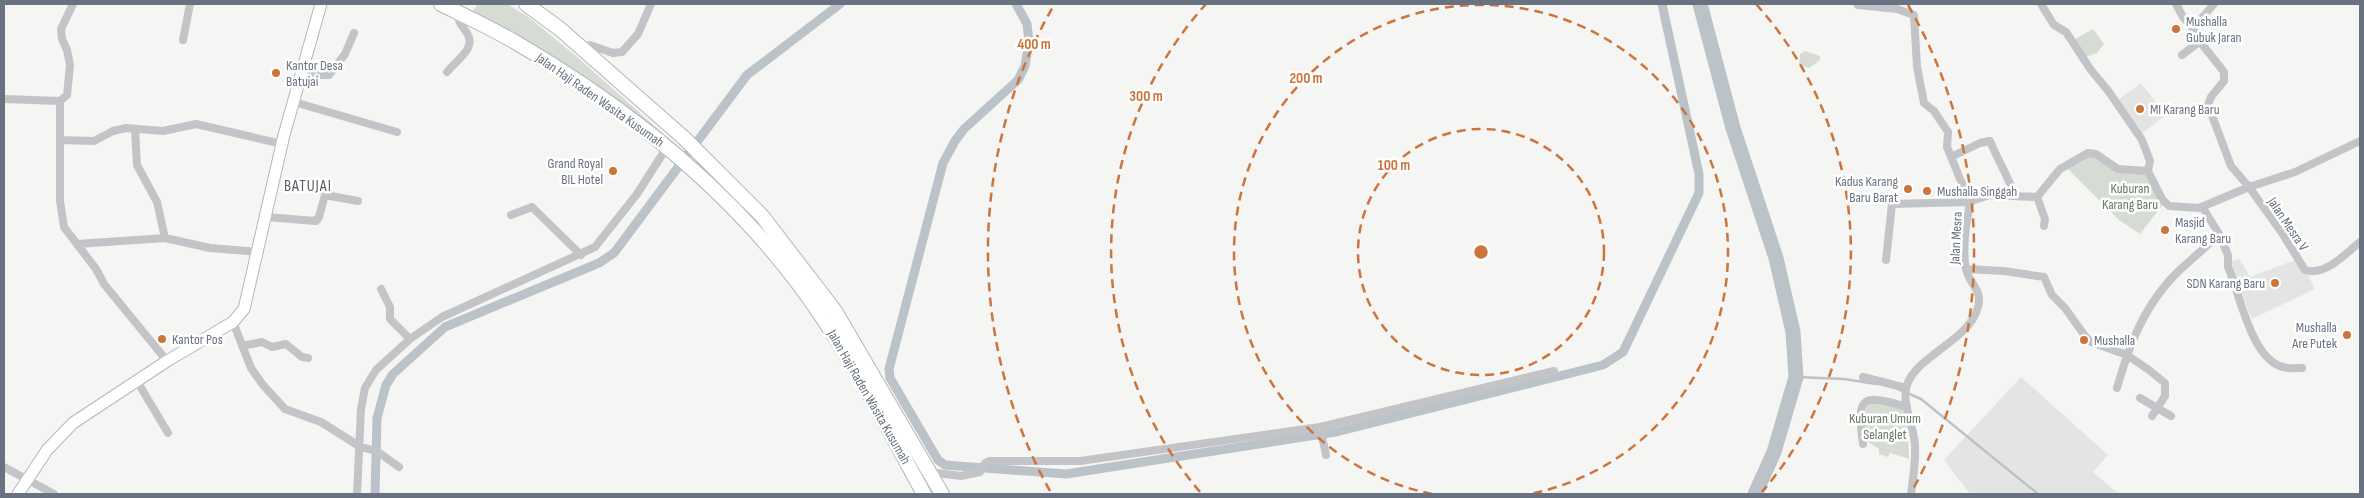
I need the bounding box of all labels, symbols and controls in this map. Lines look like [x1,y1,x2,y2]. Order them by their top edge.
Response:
place label: Mushalla Gubuk Jaran [2186,13,2242,46]
marker: Mushalla Gubuk Jaran [2170,23,2182,35]
text: 400 m [1017,35,1051,54]
street label: Jalan Haji Raden Wasita Kusumah [532,49,667,151]
place label: Kantor Desa Batujai [286,57,343,90]
marker: Kantor Desa Batujai [270,67,282,79]
text: 200 m [1289,69,1323,88]
text: 300 m [1129,87,1163,106]
place label: MI Karang Baru [2150,101,2220,118]
marker: MI Karang Baru [2134,103,2146,115]
place label: Grand Royal BIL Hotel [548,155,603,188]
text: 100 m [1378,156,1410,175]
marker: Grand Royal BIL Hotel [607,165,619,177]
place label: Kadus Karang Baru Barat [1835,173,1898,206]
district label: BATUJAI [284,177,332,196]
park label: Kuburan Karang Baru [2102,180,2158,213]
marker: Kadus Karang Baru Barat [1902,183,1914,195]
place label: Mushalla Singgah [1937,183,2017,200]
marker: Mushalla Singgah [1921,185,1933,197]
street label: Jalan Mesra V [2263,193,2313,255]
street label: Jalan Mesra [1946,211,1966,266]
place label: Masjid Karang Baru [2175,214,2231,247]
marker: Masjid Karang Baru [2159,224,2171,236]
centre of rings [1472,243,1490,261]
place label: SDN Karang Baru [2187,275,2265,292]
marker: SDN Karang Baru [2269,277,2281,289]
place label: Mushalla Are Putek [2291,319,2338,352]
street label: Jalan Haji Raden Wasita Kusumah [823,326,914,467]
marker: Mushalla Are Putek [2341,329,2353,341]
place label: Kantor Pos [172,331,223,348]
place label: Mushalla [2094,332,2135,349]
marker: Kantor Pos [156,333,168,345]
marker: Mushalla [2078,334,2090,346]
park label: Kuburan Umum Selanglet [1849,410,1921,443]

